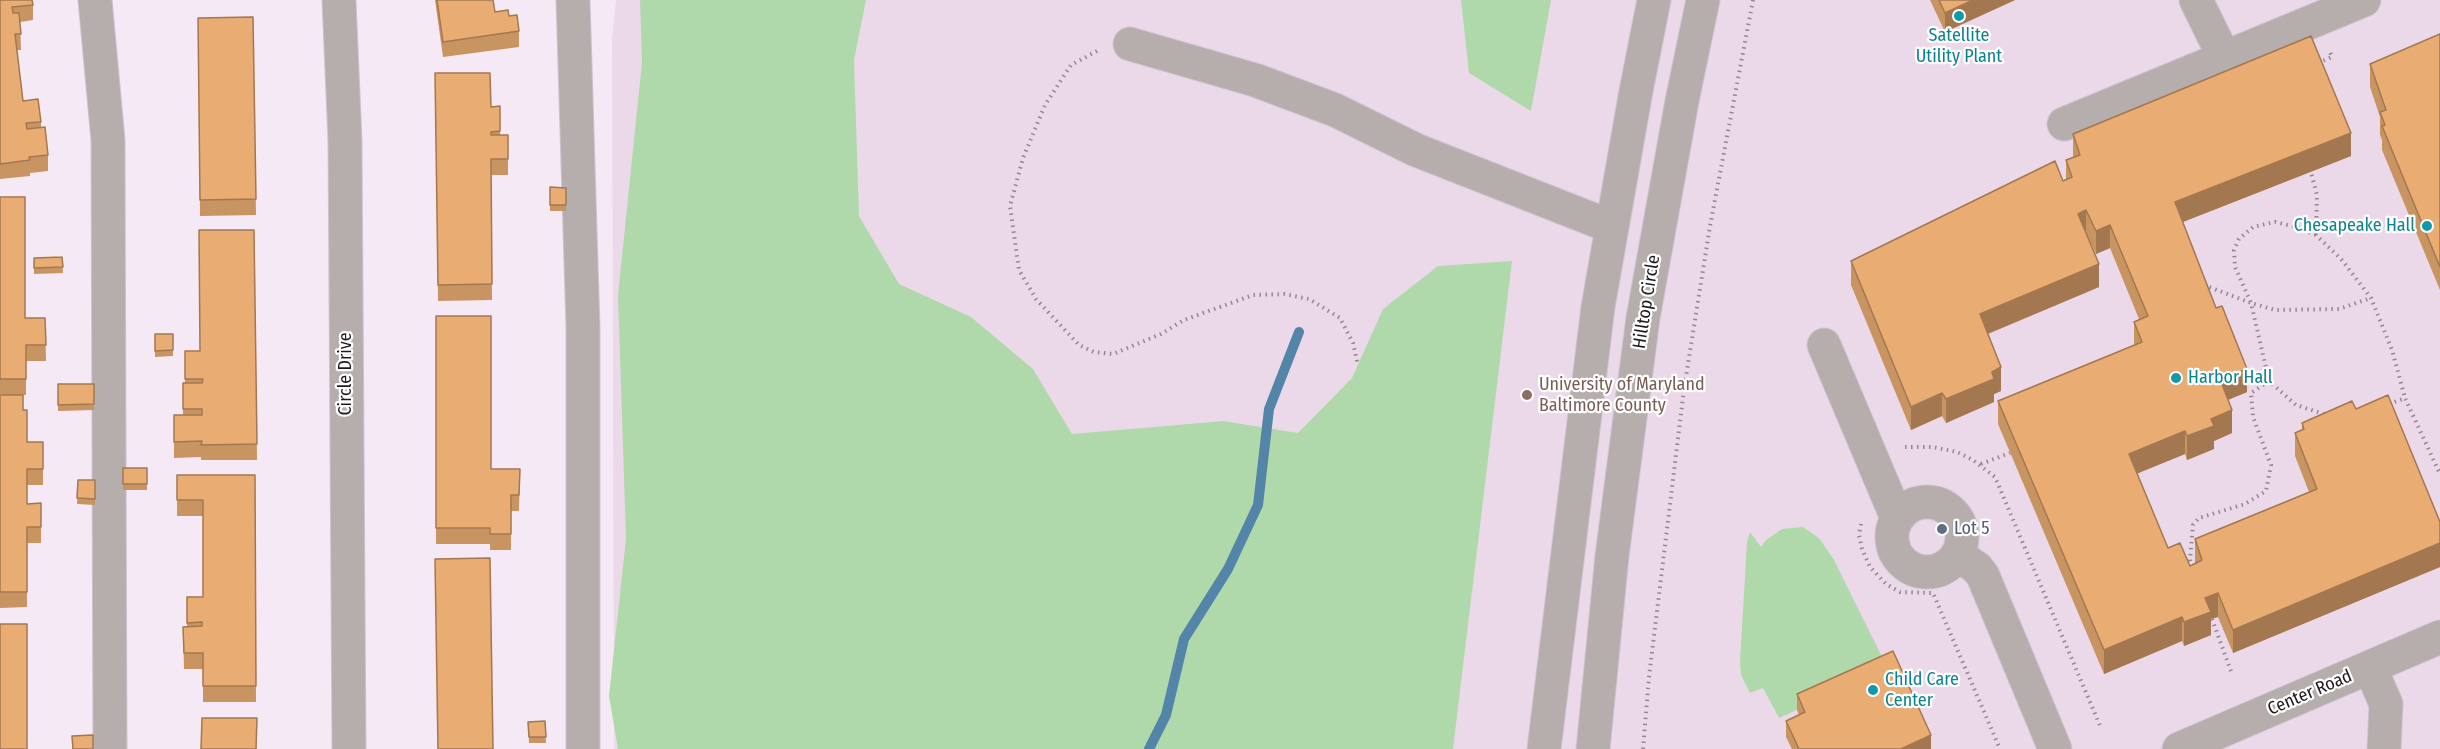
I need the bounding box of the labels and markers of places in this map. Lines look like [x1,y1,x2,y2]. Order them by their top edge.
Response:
marker: Satellite Utility Plant [1952,9,1966,23]
place label: Satellite Utility Plant [1916,25,2002,68]
place label: Chesapeake Hall [2294,215,2415,237]
marker: Chesapeake Hall [2420,219,2434,233]
place label: Harbor Hall [2188,367,2273,389]
marker: Harbor Hall [2169,371,2183,385]
place label: University of Maryland Baltimore County [1539,374,1705,416]
marker: University of Maryland Baltimore County [1520,388,1534,402]
place label: Lot 5 [1954,518,1989,540]
marker: Lot 5 [1935,522,1949,536]
place label: Child Care Center [1885,669,1959,712]
marker: Child Care Center [1866,683,1880,697]

